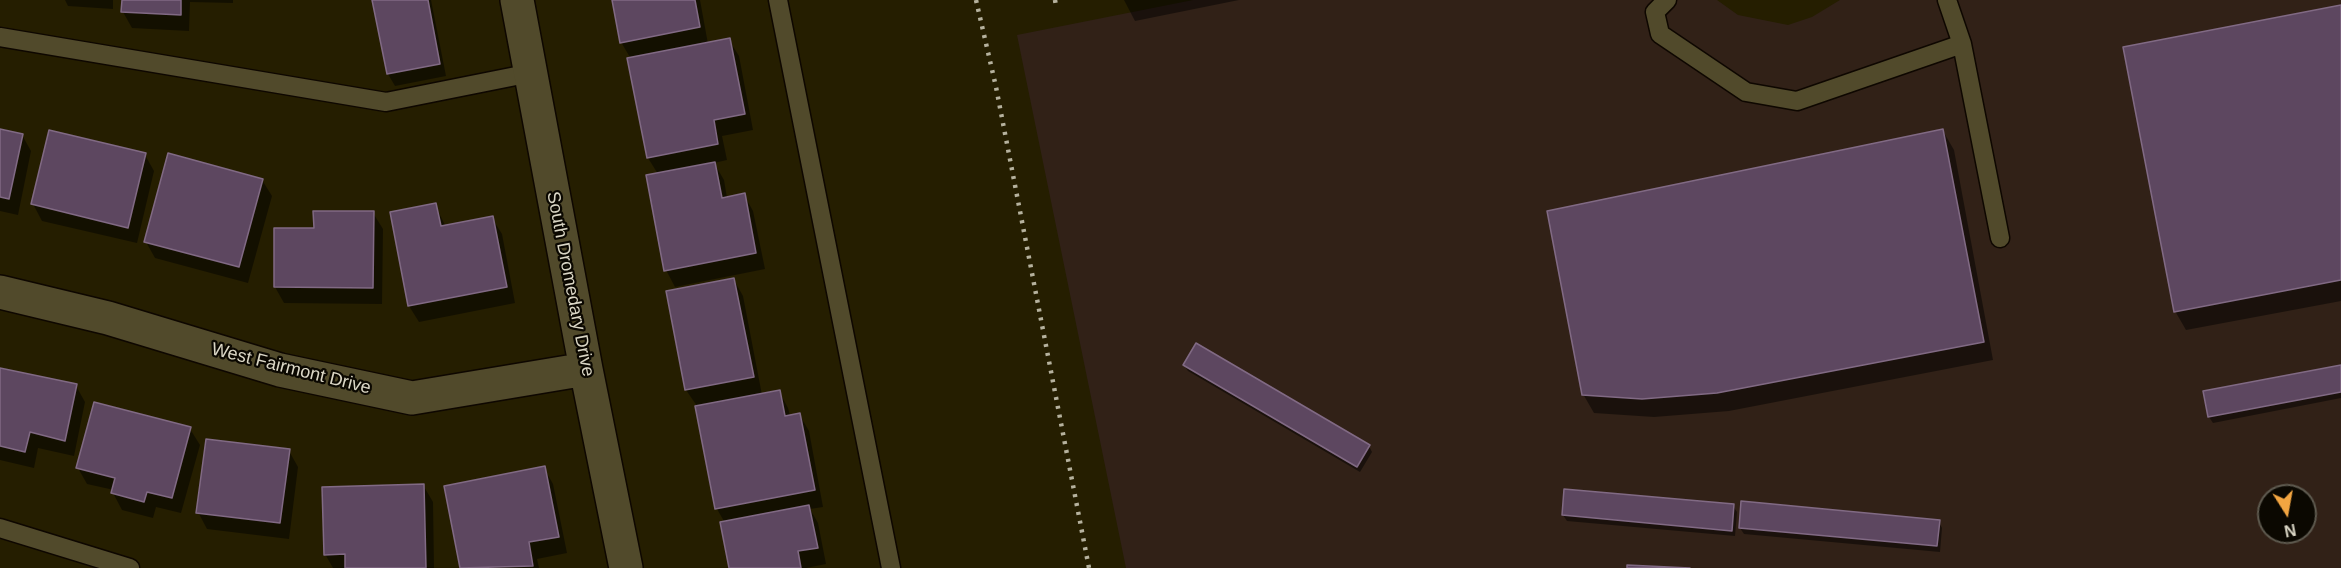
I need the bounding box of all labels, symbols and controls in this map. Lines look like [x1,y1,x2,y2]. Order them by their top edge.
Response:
street label: South Dromedary Drive [541,190,599,378]
street label: West Fairmont Drive [209,339,373,399]
north arrow [2257,484,2317,544]
text: N [2283,521,2297,540]

